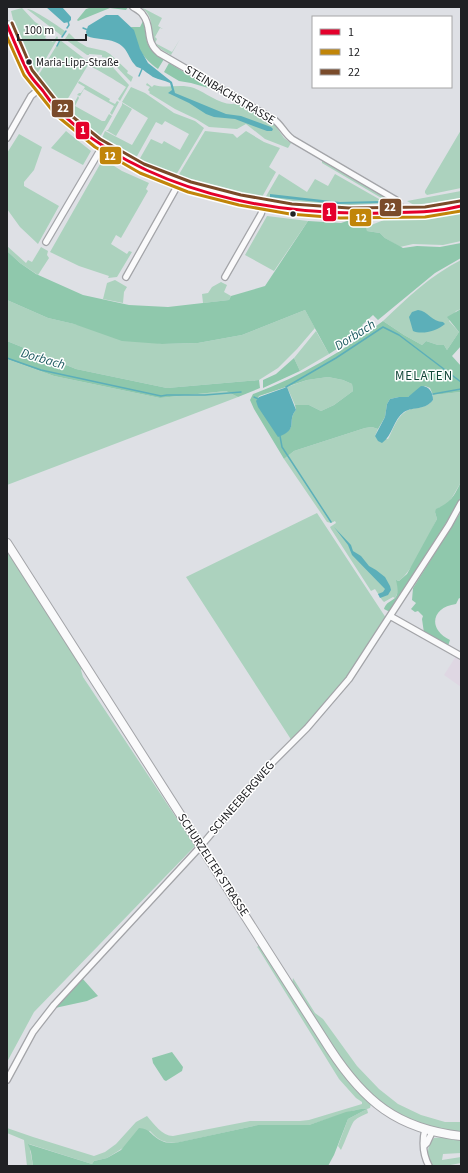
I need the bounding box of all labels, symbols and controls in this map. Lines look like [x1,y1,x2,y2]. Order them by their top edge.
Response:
scale bar [18,16,86,42]
legend [312,16,452,88]
text: 100 m [24,22,54,39]
text: 1 [348,24,354,41]
text: 12 [348,44,360,61]
place label: Maria-Lipp-Straße [36,55,119,70]
marker: Maria-Lipp-Straße [24,57,34,67]
street label: STEINBACHSTRASSE [182,61,278,129]
text: 22 [348,64,360,81]
line badge: 22 [51,99,74,118]
text: 22 [57,101,69,116]
line badge: 1 [75,121,90,140]
text: 1 [80,123,86,138]
line badge: 12 [99,146,122,165]
text: 12 [104,149,116,164]
line badge: 22 [379,198,402,217]
text: 22 [384,200,396,215]
line badge: 1 [322,202,337,222]
text: 1 [326,205,332,220]
line badge: 12 [349,208,372,227]
unlabelled marker [288,209,298,219]
text: 12 [355,211,367,226]
water label: Dorbach [331,315,379,355]
water label: Dorbach [19,344,67,374]
district label: MELATEN [395,367,453,385]
street label: SCHNEEBERGWEG [205,758,279,838]
street label: SCHURZELTER STRASSE [173,810,253,920]

